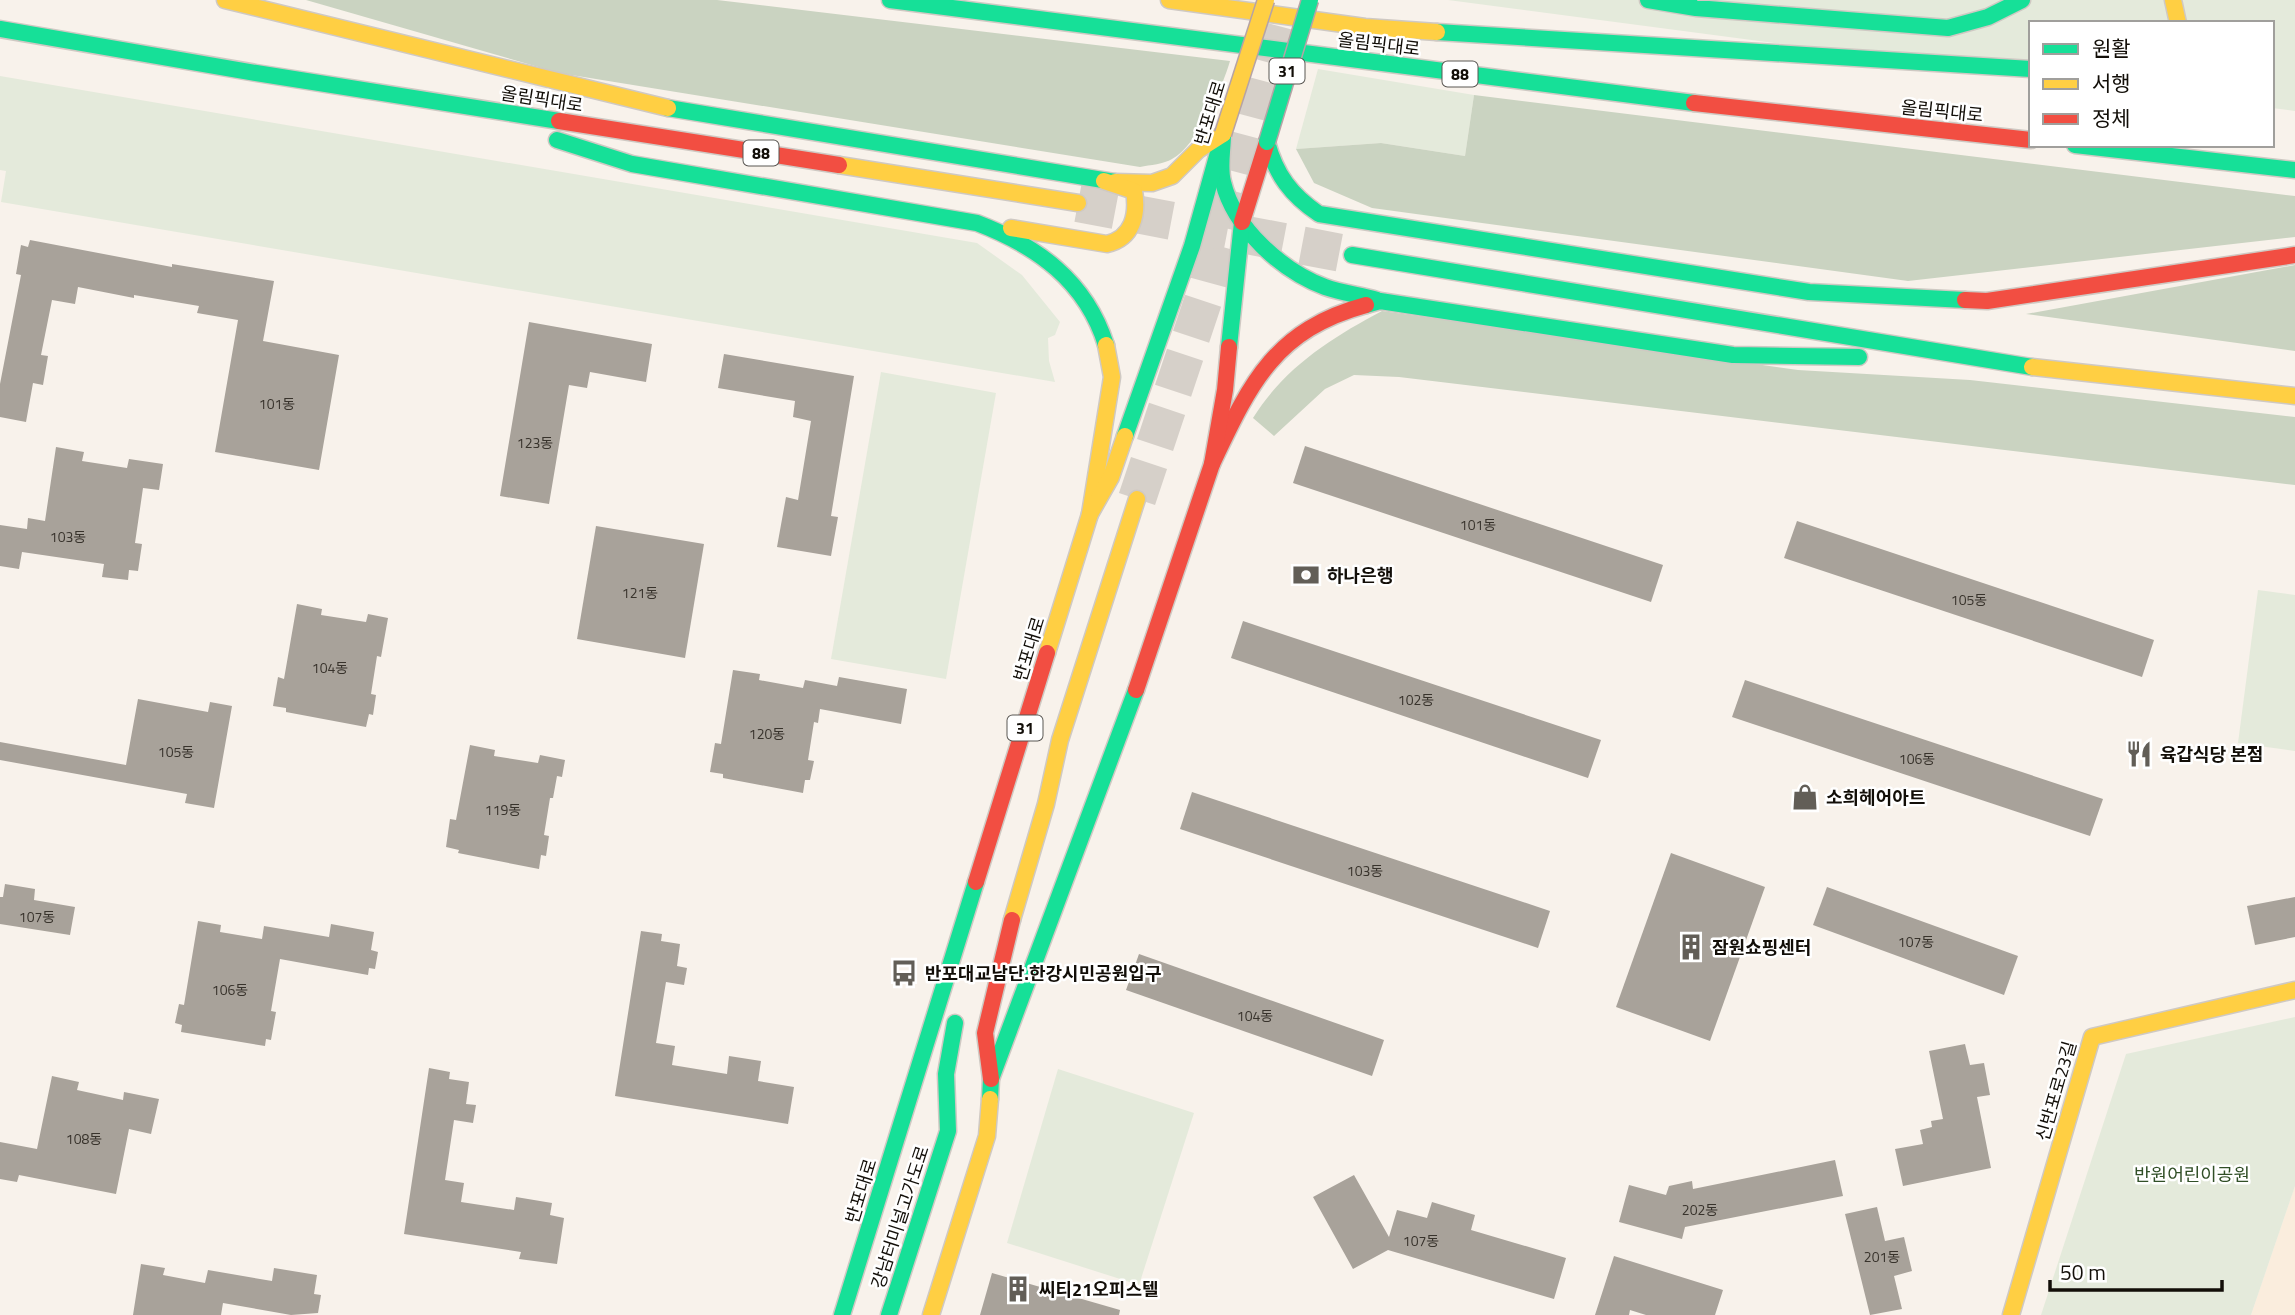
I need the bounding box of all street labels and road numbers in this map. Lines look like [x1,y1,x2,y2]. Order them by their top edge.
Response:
street label: 올림픽대로 [1336,26,1422,62]
road number: 31 [1270,58,1304,83]
road number: 88 [1442,61,1478,86]
street label: 반포대로 [1187,77,1233,149]
street label: 올림픽대로 [499,79,585,119]
street label: 올림픽대로 [1899,93,1985,129]
road number: 88 [744,140,778,166]
street label: 반포대로 [1006,613,1052,685]
road number: 31 [1007,716,1042,740]
street label: 신반포로23길 [2029,1038,2083,1144]
street label: 강남터미널고가도로 [864,1142,936,1292]
street label: 반포대로 [838,1155,884,1227]

